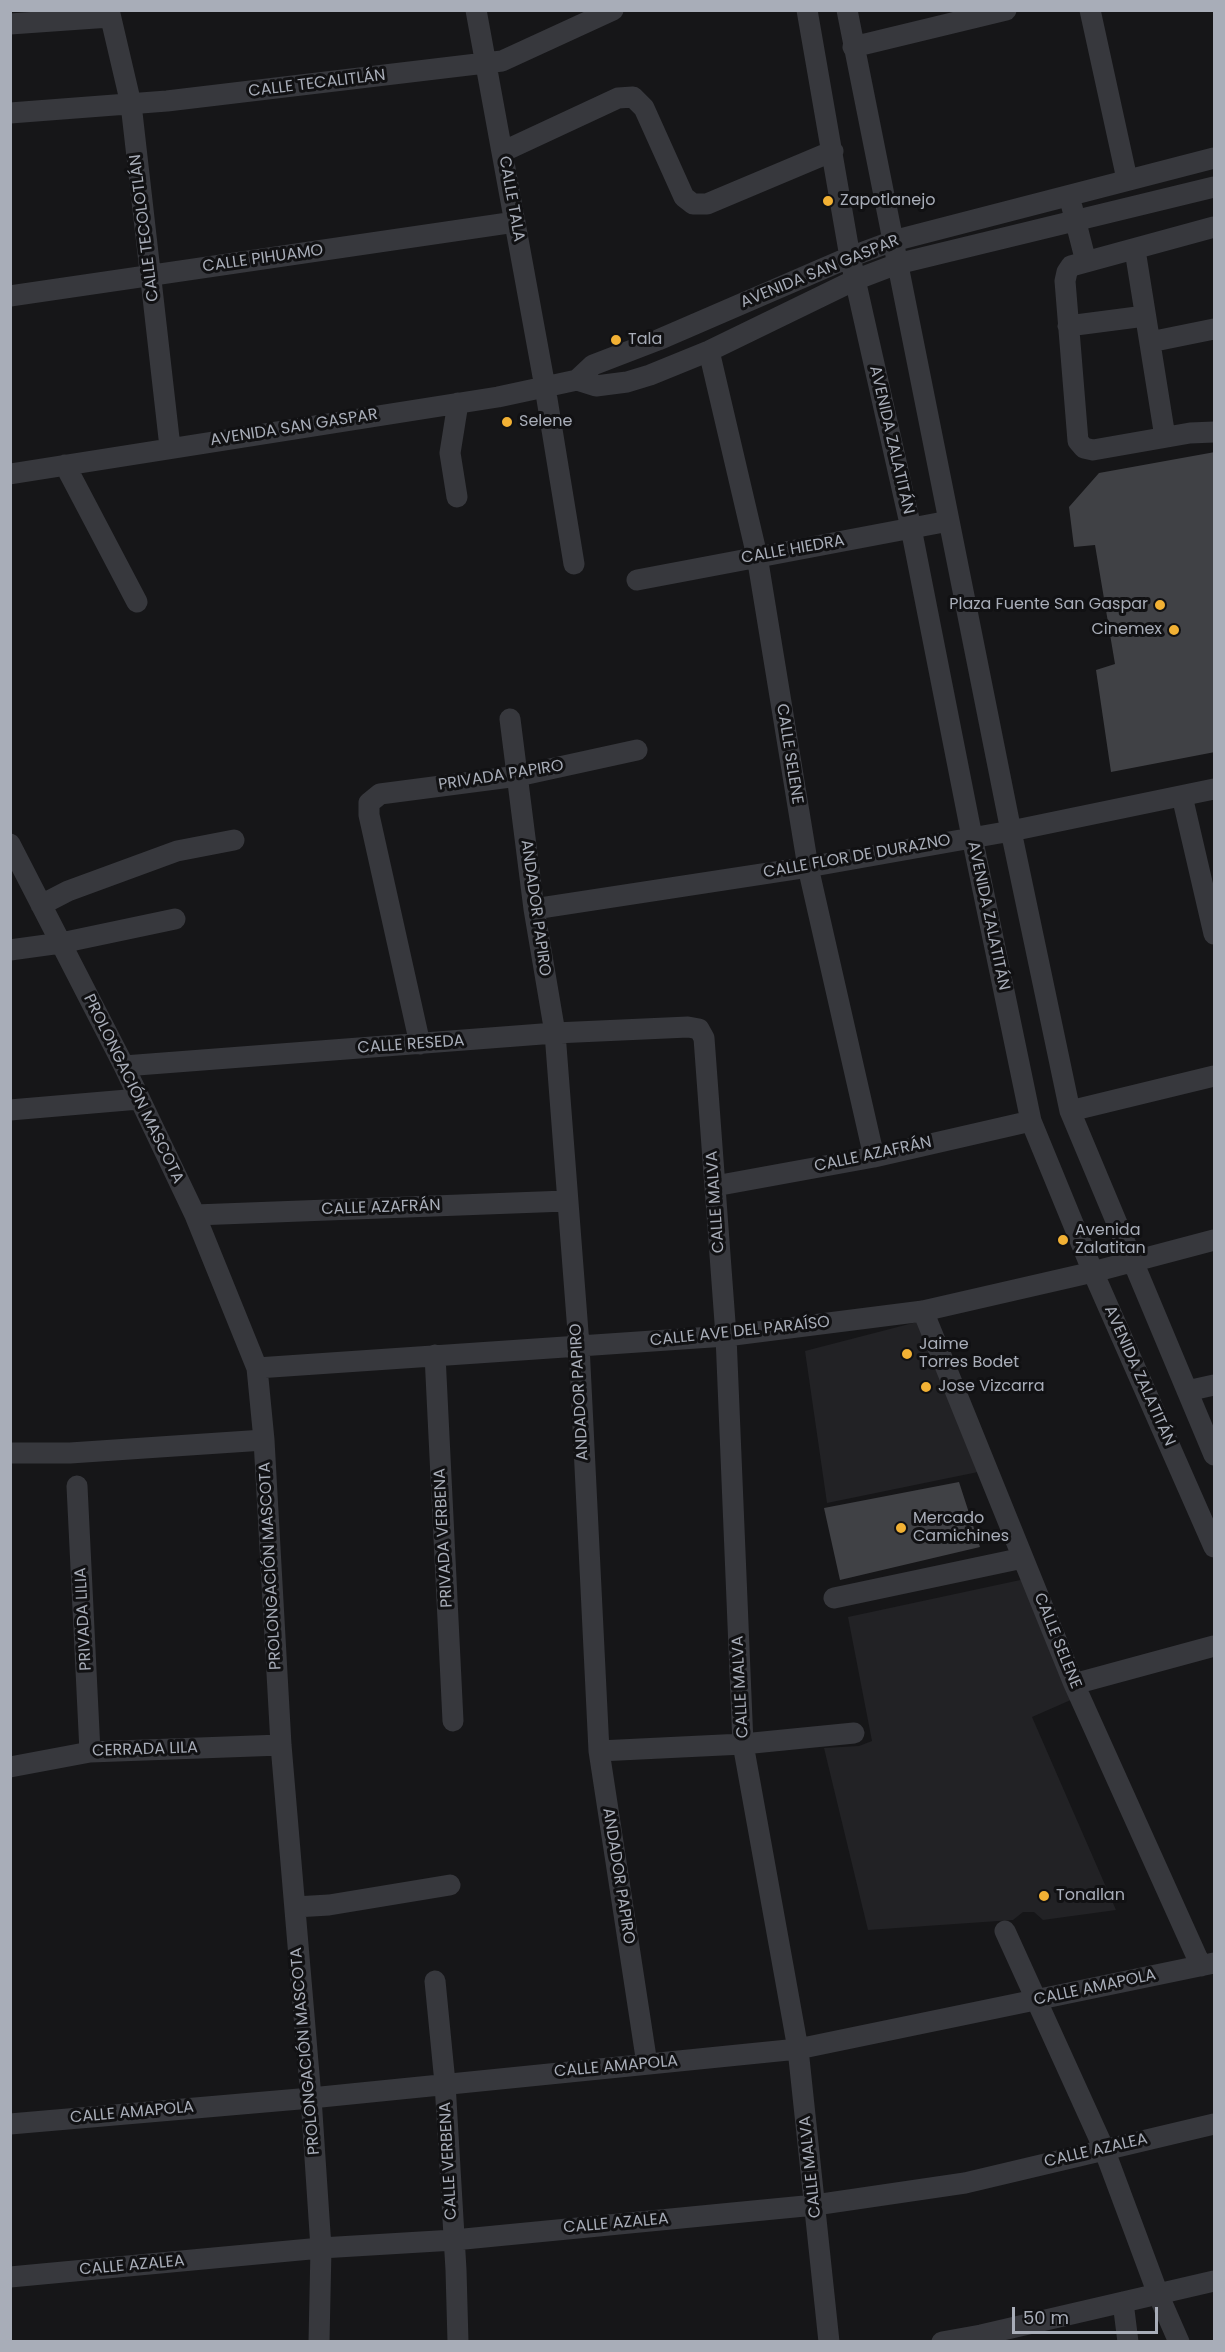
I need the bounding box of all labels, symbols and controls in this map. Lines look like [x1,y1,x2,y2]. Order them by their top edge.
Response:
street label: CALLE TECALITLÁN [247,66,387,102]
street label: CALLE TECOLOTLÁN [126,153,164,303]
street label: CALLE TALA [494,155,528,243]
place label: Zapotlanejo [840,191,935,211]
marker: Zapotlanejo [821,194,835,208]
street label: AVENIDA SAN GASPAR [738,231,902,313]
street label: CALLE PIHUAMO [201,241,325,277]
place label: Tala [628,330,662,350]
marker: Tala [609,333,623,347]
street label: AVENIDA ZALATITÁN [865,364,917,516]
street label: AVENIDA SAN GASPAR [209,405,379,451]
place label: Selene [519,412,572,432]
marker: Selene [500,415,514,429]
street label: CALLE HIEDRA [740,531,846,569]
place label: Plaza Fuente San Gaspar [949,595,1148,615]
marker: Plaza Fuente San Gaspar [1153,598,1167,612]
place label: Cinemex [1091,620,1162,640]
marker: Cinemex [1167,623,1181,637]
street label: CALLE SELENE [772,702,806,806]
street label: PRIVADA PAPIRO [437,757,565,795]
street label: CALLE FLOR DE DURAZNO [762,831,952,883]
street label: ANDADOR PAPIRO [516,839,554,977]
street label: AVENIDA ZALATITÁN [963,840,1013,992]
street label: PROLONGACIÓN MASCOTA [79,991,187,1187]
street label: CALLE RESEDA [357,1032,465,1058]
street label: CALLE AZAFRÁN [813,1133,933,1177]
street label: CALLE MALVA [703,1150,729,1254]
street label: CALLE AZAFRÁN [321,1196,441,1220]
place label: Avenida Zalatitan [1075,1221,1146,1259]
marker: Avenida Zalatitan [1056,1233,1070,1247]
street label: AVENIDA ZALATITÁN [1099,1303,1179,1449]
street label: CALLE AVE DEL PARAÍSO [649,1313,831,1351]
street label: ANDADOR PAPIRO [567,1323,593,1461]
place label: Jaime Torres Bodet [919,1335,1019,1373]
marker: Jaime Torres Bodet [900,1347,914,1361]
place label: Jose Vizcarra [938,1377,1045,1397]
marker: Jose Vizcarra [919,1380,933,1394]
street label: PROLONGACIÓN MASCOTA [256,1462,286,1670]
street label: PRIVADA VERBENA [431,1468,457,1608]
place label: Mercado Camichines [913,1509,1009,1547]
marker: Mercado Camichines [894,1521,908,1535]
street label: PRIVADA LILIA [72,1567,96,1671]
street label: CALLE SELENE [1029,1590,1085,1692]
street label: CALLE MALVA [729,1635,753,1739]
street label: CERRADA LILA [92,1739,198,1761]
street label: ANDADOR PAPIRO [598,1807,638,1945]
place label: Tonallan [1056,1886,1125,1906]
marker: Tonallan [1037,1889,1051,1903]
street label: PROLONGACIÓN MASCOTA [287,1946,325,2156]
street label: CALLE AMAPOLA [1032,1966,1158,2010]
street label: CALLE AMAPOLA [553,2052,679,2082]
street label: CALLE AMAPOLA [69,2098,195,2128]
street label: CALLE VERBENA [436,2101,462,2221]
street label: CALLE MALVA [796,2115,826,2219]
street label: CALLE AZALEA [1042,2130,1150,2172]
street label: CALLE AZALEA [563,2210,669,2238]
street label: CALLE AZALEA [79,2252,185,2280]
scale bar [1015,2295,1160,2333]
text: 50 m [1023,2305,1069,2330]

